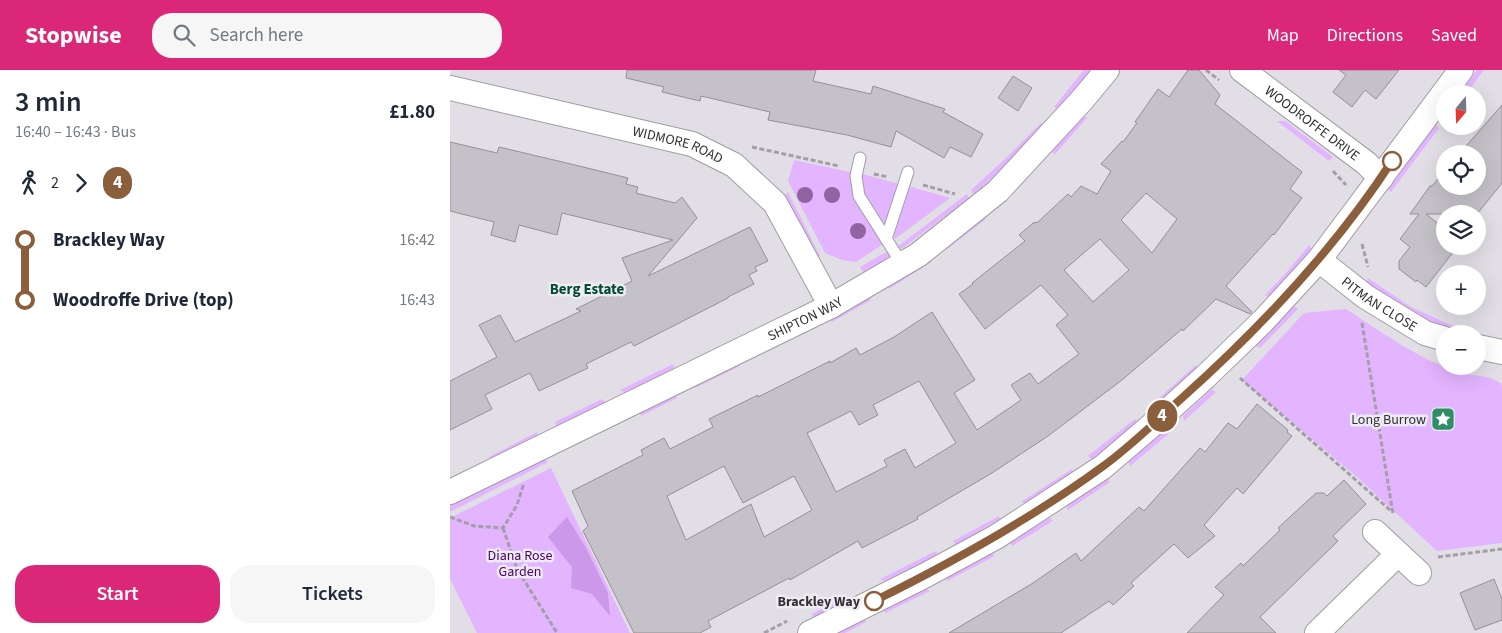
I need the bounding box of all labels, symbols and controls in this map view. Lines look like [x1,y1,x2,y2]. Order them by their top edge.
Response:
search box [152,13,502,58]
text: Stopwise [25,18,122,53]
icon: search [170,21,198,49]
text: Search here [210,22,303,49]
text: Map [1267,23,1299,48]
text: Directions [1327,23,1403,48]
text: Saved [1431,23,1477,48]
street label: WOODROFFE DRIVE [1260,81,1364,166]
text: 3 min [15,82,82,122]
north arrow [1436,85,1486,135]
map controls [1436,85,1486,375]
text: £1.80 [389,99,435,126]
text: 16:40 – 16:43 · Bus [15,121,136,143]
street label: WIDMORE ROAD [631,122,726,169]
button: locate [1436,145,1486,195]
unlabelled marker [1382,151,1402,171]
icon: walk [15,169,43,197]
icon: forward [67,169,95,197]
text: 4 [113,170,122,195]
text: 2 [51,172,59,194]
button: layers [1436,205,1486,255]
text: Brackley Way [53,227,165,254]
text: 16:42 [399,229,435,251]
button: + [1436,265,1486,315]
street label: PITMAN CLOSE [1337,272,1421,337]
district label: Berg Estate [550,279,625,300]
text: Woodroffe Drive (top) [53,287,234,314]
text: 16:43 [399,289,435,311]
street label: SHIPTON WAY [764,292,847,346]
button: − [1436,325,1486,375]
line badge: 4 [1146,400,1178,432]
text: 4 [1157,403,1167,428]
place icon: Long Burrow [1430,406,1456,432]
place label: Long Burrow [1351,410,1426,430]
park label: Diana Rose Garden [488,546,552,582]
button: Start [15,565,220,623]
button: Tickets [230,565,435,623]
marker: Brackley Way [864,591,884,611]
place label: Brackley Way [778,592,861,612]

